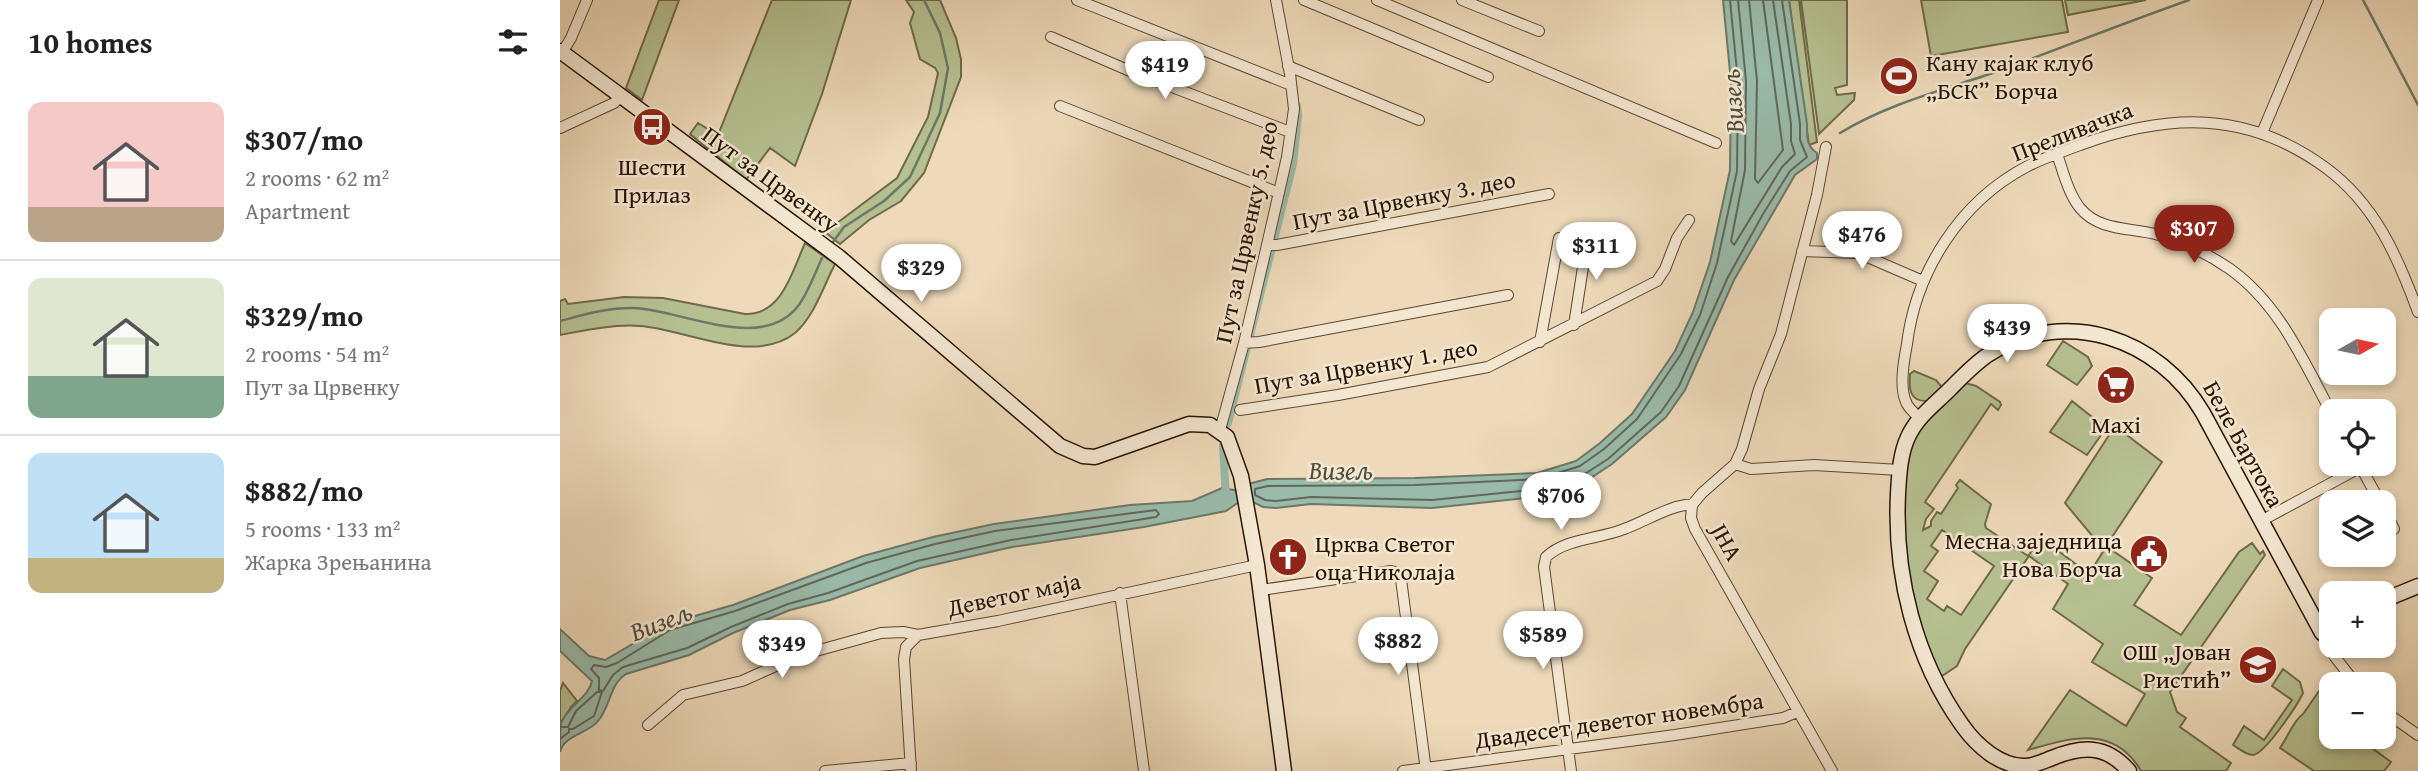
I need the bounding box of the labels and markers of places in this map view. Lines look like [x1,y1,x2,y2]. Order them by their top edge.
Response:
pin: $419 [1124,42,1206,101]
place label: Кану кајак клуб „БСК” Борча [1926,45,2094,108]
sports icon: Кану кајак клуб „БСК” Борча [1878,55,1920,97]
bus stop icon: Шести Прилаз [631,106,673,148]
place label: Шести Прилаз [613,149,691,212]
pin: $307 [2153,205,2235,265]
pin: $476 [1821,212,1903,271]
pin: $311 [1555,222,1637,282]
pin: $329 [880,244,962,304]
pin: $439 [1966,304,2048,364]
supermarket icon: Maxi [2095,364,2137,406]
place label: Maxi [2091,407,2141,442]
pin: $706 [1520,472,1602,532]
place label: Месна заједница Нова Борча [1945,523,2123,586]
place label: Црква Светог оца Николаја [1315,526,1456,589]
public building icon: Месна заједница Нова Борча [2128,533,2170,575]
church icon: Црква Светог оца Николаја [1267,536,1309,578]
pin: $589 [1502,612,1584,671]
pin: $882 [1357,618,1439,677]
pin: $349 [741,620,823,680]
place label: ОШ „Јован Ристић” [2123,634,2231,697]
school or university icon: ОШ „Јован Ристић” [2237,644,2279,686]

